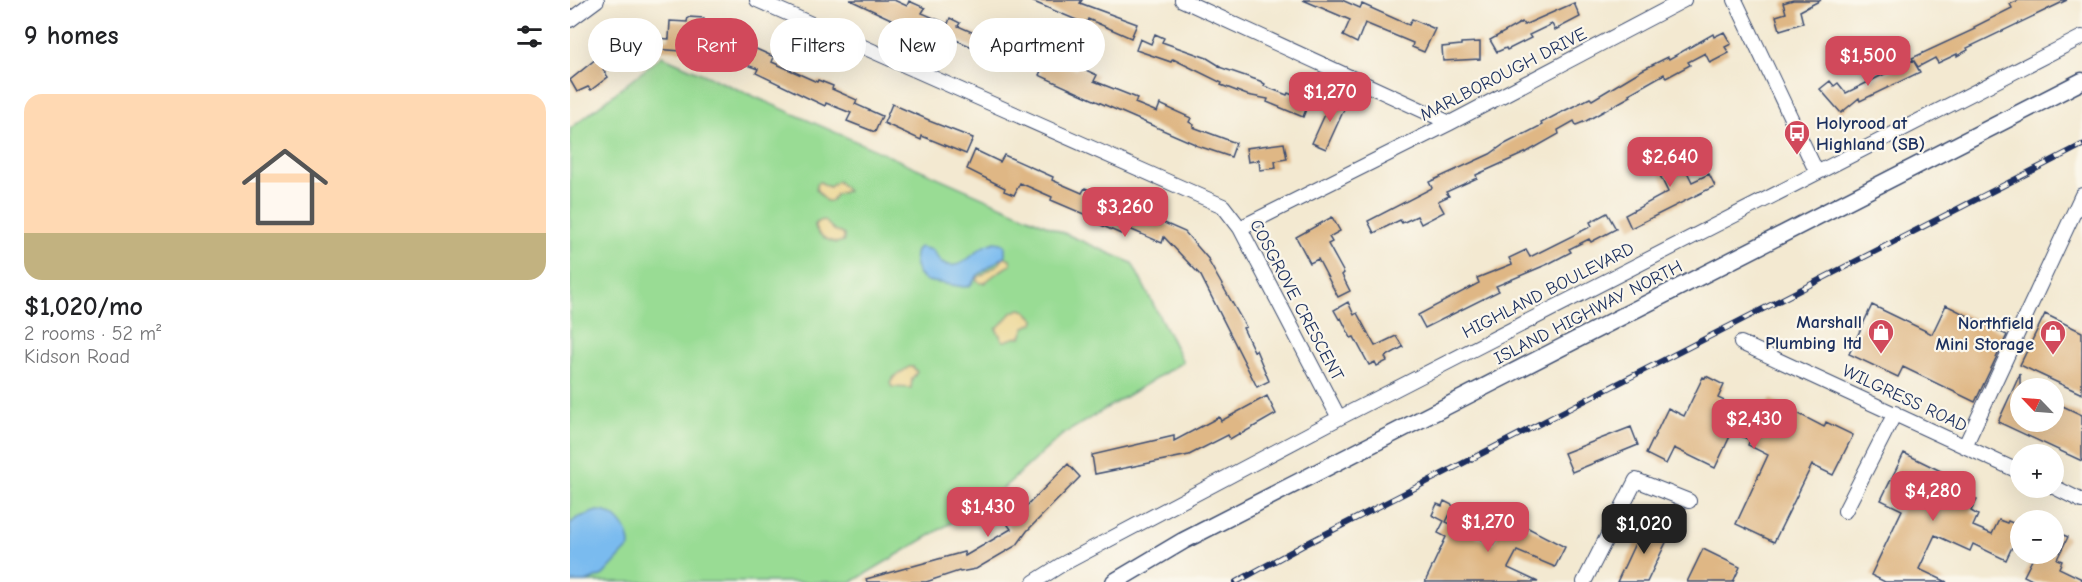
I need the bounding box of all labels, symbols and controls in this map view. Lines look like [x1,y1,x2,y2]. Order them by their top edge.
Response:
chip: Buy [588,18,663,72]
chip: Rent [675,18,758,72]
chip: Filters [770,18,866,72]
chip: New [878,18,957,72]
chip: Apartment [969,18,1105,72]
icon: filters [513,20,546,53]
text: 9 homes [24,21,119,51]
street label: MARLBOROUGH DRIVE [1416,23,1590,126]
pin: $1,500 [1819,36,1917,87]
text: $1,500 [1839,44,1897,67]
pin: $1,270 [1281,72,1379,123]
text: $1,270 [1303,80,1357,103]
place label: Holyrood at Highland (SB) [1816,113,1925,155]
bus stop icon: Holyrood at Highland (SB) [1782,118,1812,156]
icon: home [231,133,339,241]
pin: $2,640 [1621,137,1719,188]
text: $2,640 [1641,145,1699,168]
pin: $3,260 [1076,187,1174,238]
text: $3,260 [1096,195,1154,218]
street label: COSGROVE CRESCENT [1245,216,1348,385]
street label: HIGHLAND BOULEVARD [1459,238,1638,343]
street label: ISLAND HIGHWAY NORTH [1491,256,1686,369]
text: $1,020/mo [24,292,143,322]
place label: Marshall Plumbing ltd [1765,312,1862,354]
place label: Northfield Mini Storage [1935,313,2034,355]
shop icon: Marshall Plumbing ltd [1866,317,1896,355]
shop icon: Northfield Mini Storage [2038,318,2068,356]
text: 2 rooms · 52 m² [24,322,161,345]
text: Kidson Road [24,345,130,368]
street label: WILGRESS ROAD [1839,360,1971,437]
north arrow [2010,378,2064,432]
map controls [2010,378,2064,564]
pin: $2,430 [1705,399,1803,450]
text: $2,430 [1726,407,1782,430]
button: + [2010,444,2064,498]
pin: $4,280 [1884,471,1982,522]
text: $4,280 [1905,479,1961,502]
pin: $1,430 [939,487,1037,538]
text: $1,430 [961,495,1015,518]
pin: $1,270 [1439,502,1537,553]
pin: $1,020 [1595,504,1693,555]
text: $1,270 [1461,510,1515,533]
button: − [2010,510,2064,564]
text: $1,020 [1616,512,1672,535]

